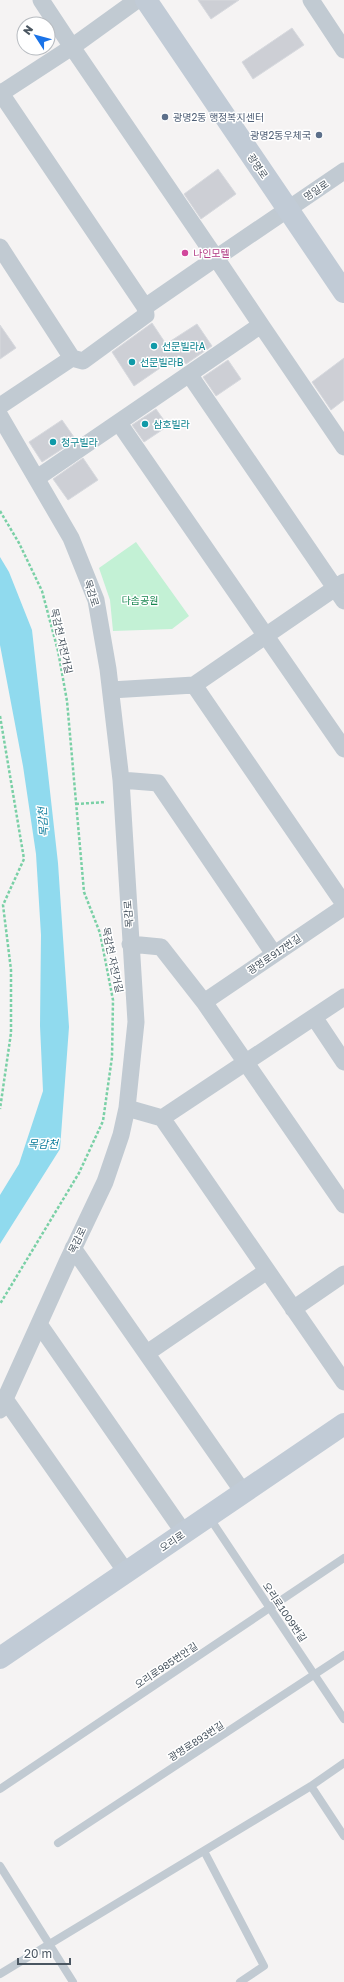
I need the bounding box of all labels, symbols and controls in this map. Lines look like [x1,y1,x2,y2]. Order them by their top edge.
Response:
north arrow [16,16,56,56]
text: N [20,23,35,37]
place label: 광명2동 행정복지센터 [173,111,264,123]
marker: 광명2동 행정복지센터 [160,112,170,122]
place label: 광명2동우체국 [250,129,311,141]
marker: 광명2동우체국 [314,130,324,140]
street label: 광명로 [245,151,271,181]
street label: 명일로 [301,177,331,203]
place label: 나인모텔 [193,247,230,259]
marker: 나인모텔 [180,248,190,258]
place label: 선문빌라A [162,340,206,352]
marker: 선문빌라A [149,341,159,351]
place label: 선문빌라B [140,356,184,368]
marker: 선문빌라B [127,357,137,367]
place label: 삼호빌라 [153,418,191,430]
marker: 삼호빌라 [140,419,150,429]
place label: 청구빌라 [61,436,99,448]
marker: 청구빌라 [48,437,58,447]
street label: 목감로 [82,578,102,608]
park label: 다솜공원 [122,594,158,606]
street label: 목감천 자전거길 [49,607,75,675]
water label: 목감천 [35,805,50,838]
street label: 목감로 [121,900,135,928]
street label: 목감천 자전거길 [100,926,126,994]
street label: 광명로917번길 [245,932,303,976]
water label: 목감천 [28,1137,60,1150]
street label: 목감로 [66,1225,88,1255]
street label: 오리로 [157,1528,187,1554]
street label: 오리로1009번길 [261,1580,309,1644]
street label: 오리로985번안길 [132,1640,200,1690]
street label: 광명로893번길 [166,1719,226,1763]
scale bar [18,1940,70,1966]
text: 20 m [24,1946,52,1961]

